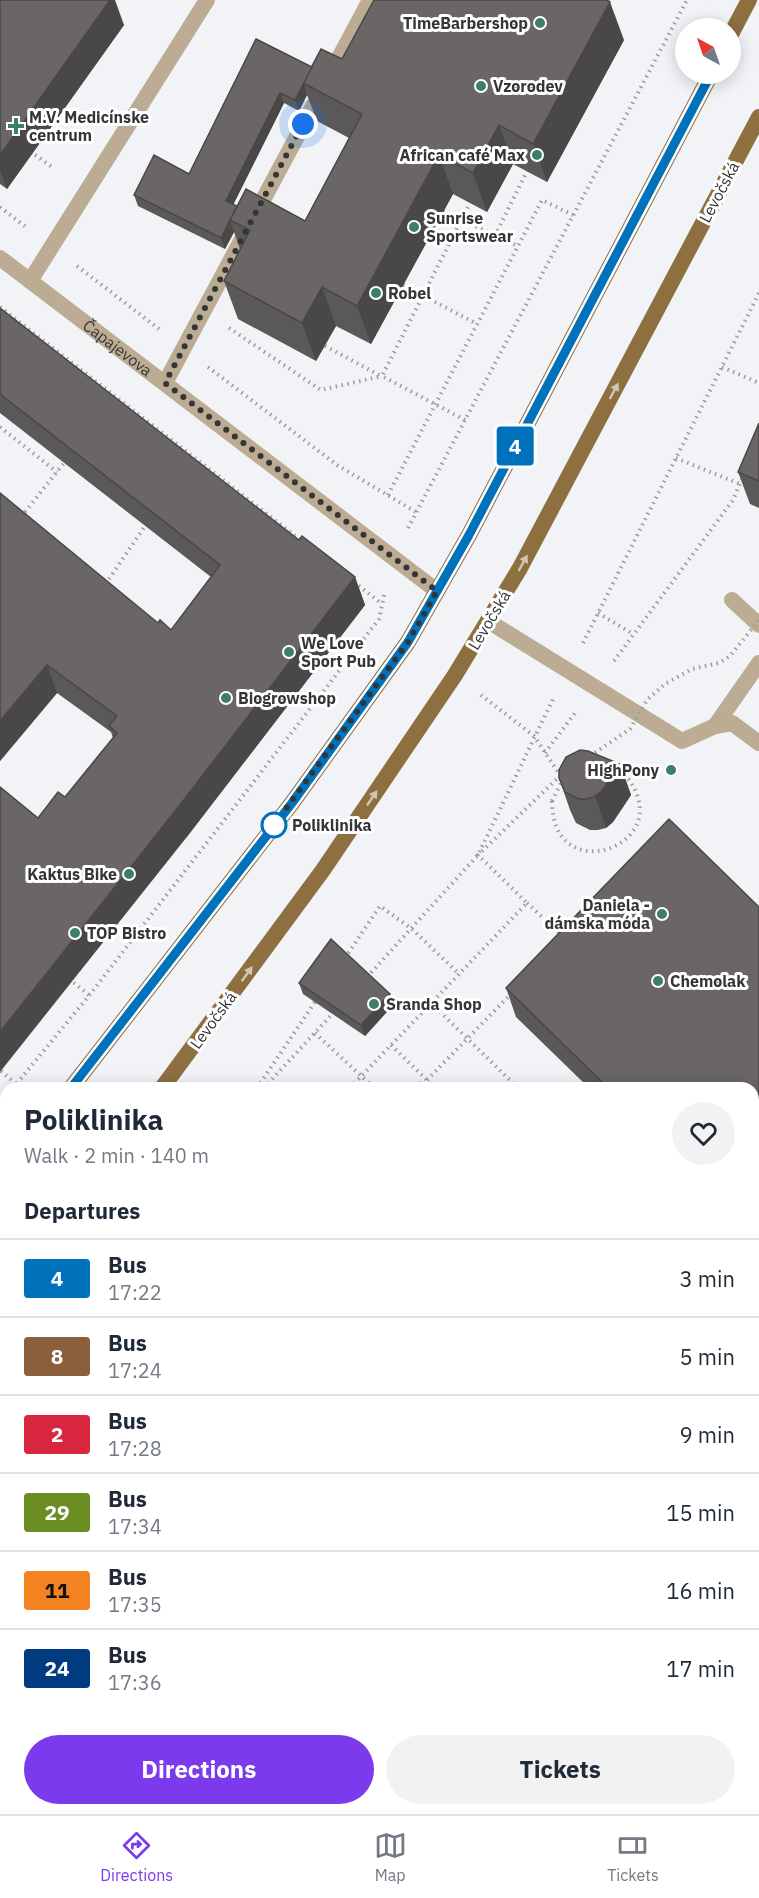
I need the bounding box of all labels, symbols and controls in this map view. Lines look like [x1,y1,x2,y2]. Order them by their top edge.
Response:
place label: TimeBarbershop [403,13,528,33]
marker: TimeBarbershop [533,16,547,30]
north arrow [675,18,741,84]
map controls [675,18,741,84]
place label: Vzorodev [493,76,563,96]
marker: Vzorodev [474,79,488,93]
place label: M.V. Medicínske centrum [29,107,149,145]
your location [288,109,318,139]
marker: M.V. Medicínske centrum [7,117,25,135]
place label: African café Max [400,145,525,165]
marker: African café Max [530,148,544,162]
street label: Levočská [695,158,744,226]
place label: Sunrise Sportswear [426,208,514,246]
marker: Sunrise Sportswear [407,220,421,234]
place label: Robel [388,283,431,303]
marker: Robel [369,286,383,300]
street label: Čapajevova [79,314,157,381]
one-way arrow [609,382,619,399]
line badge: 4 [496,426,534,466]
text: 4 [509,432,521,460]
one-way arrow [518,554,528,571]
street label: Levočská [463,586,515,653]
place label: We Love Sport Pub [301,633,376,671]
marker: We Love Sport Pub [282,645,296,659]
place label: Biogrowshop [238,688,336,708]
marker: Biogrowshop [219,691,233,705]
place label: HighPony [587,760,659,780]
marker: HighPony [664,763,678,777]
one-way arrow [367,789,378,806]
marker: Poliklinika [261,812,287,838]
place label: Poliklinika [292,815,372,835]
place label: Kaktus Bike [27,864,117,884]
marker: Kaktus Bike [122,867,136,881]
place label: Daniela - dámska móda [545,895,650,933]
marker: Daniela - dámska móda [655,907,669,921]
place label: TOP Bistro [87,923,166,943]
marker: TOP Bistro [68,926,82,940]
one-way arrow [241,966,253,981]
place label: Chemolak [670,971,746,991]
marker: Chemolak [651,974,665,988]
street label: Levočská [186,987,241,1053]
place label: Sranda Shop [386,994,482,1014]
marker: Sranda Shop [367,997,381,1011]
text: Poliklinika [24,1101,164,1138]
button: heart [672,1102,735,1165]
text: Walk · 2 min · 140 m [24,1142,209,1169]
text: Departures [24,1196,140,1225]
text: Bus [108,1250,147,1279]
text: 4 [51,1264,63,1292]
text: 3 min [679,1264,735,1293]
text: 17:22 [108,1279,162,1306]
text: Bus [108,1328,147,1357]
text: 8 [51,1342,63,1370]
text: 5 min [679,1342,735,1371]
text: 17:24 [108,1357,162,1384]
text: Bus [108,1406,147,1435]
text: 2 [51,1420,63,1448]
text: 9 min [679,1420,735,1449]
text: 17:28 [108,1435,162,1462]
text: Bus [108,1484,147,1513]
text: 29 [44,1498,70,1526]
text: 15 min [666,1498,735,1527]
text: 17:34 [108,1513,162,1540]
text: Bus [108,1562,147,1591]
text: 11 [44,1576,70,1604]
text: 16 min [666,1576,735,1605]
text: 17:35 [108,1591,162,1618]
text: Bus [108,1640,147,1669]
text: 24 [44,1654,70,1682]
text: 17 min [666,1654,735,1683]
text: 17:36 [108,1669,162,1696]
button: Directions [24,1735,374,1804]
button: Tickets [386,1735,735,1804]
tab: Directions [100,1829,173,1885]
tab: Map [374,1829,407,1885]
tab: Tickets [607,1829,659,1885]

